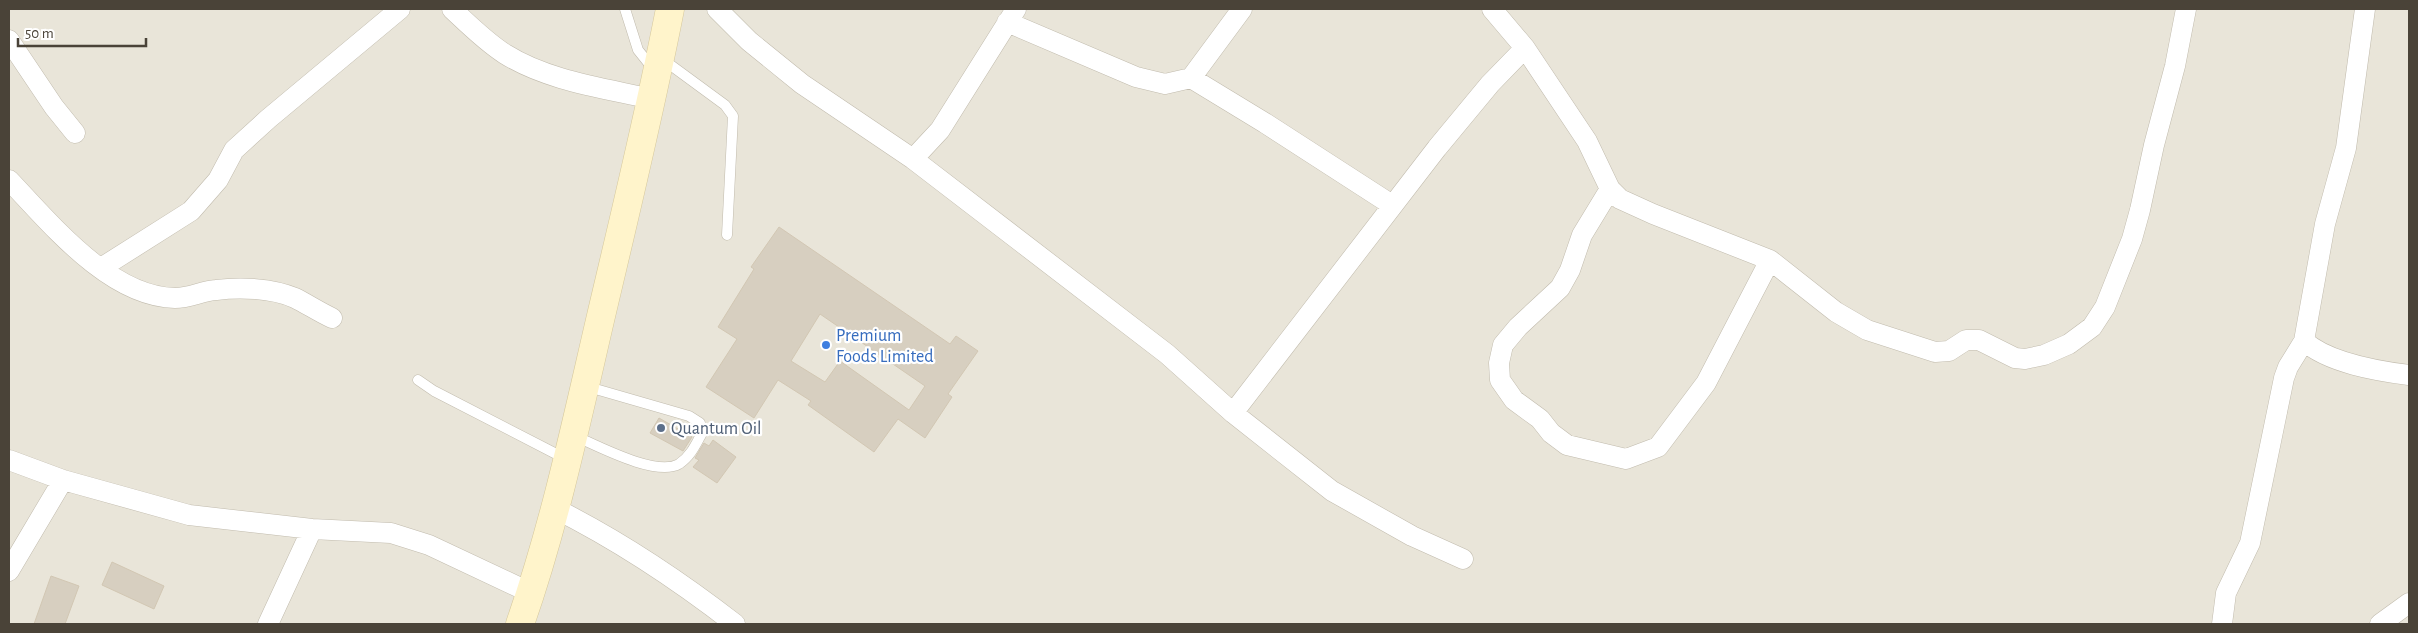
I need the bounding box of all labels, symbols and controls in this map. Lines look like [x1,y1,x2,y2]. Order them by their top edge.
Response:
scale bar [18,15,145,47]
text: 50 m [25,26,54,41]
place label: Premium Foods Limited [836,327,934,366]
marker: Premium Foods Limited [820,339,832,351]
place label: Quantum Oil [671,420,761,438]
marker: Quantum Oil [655,422,667,434]

